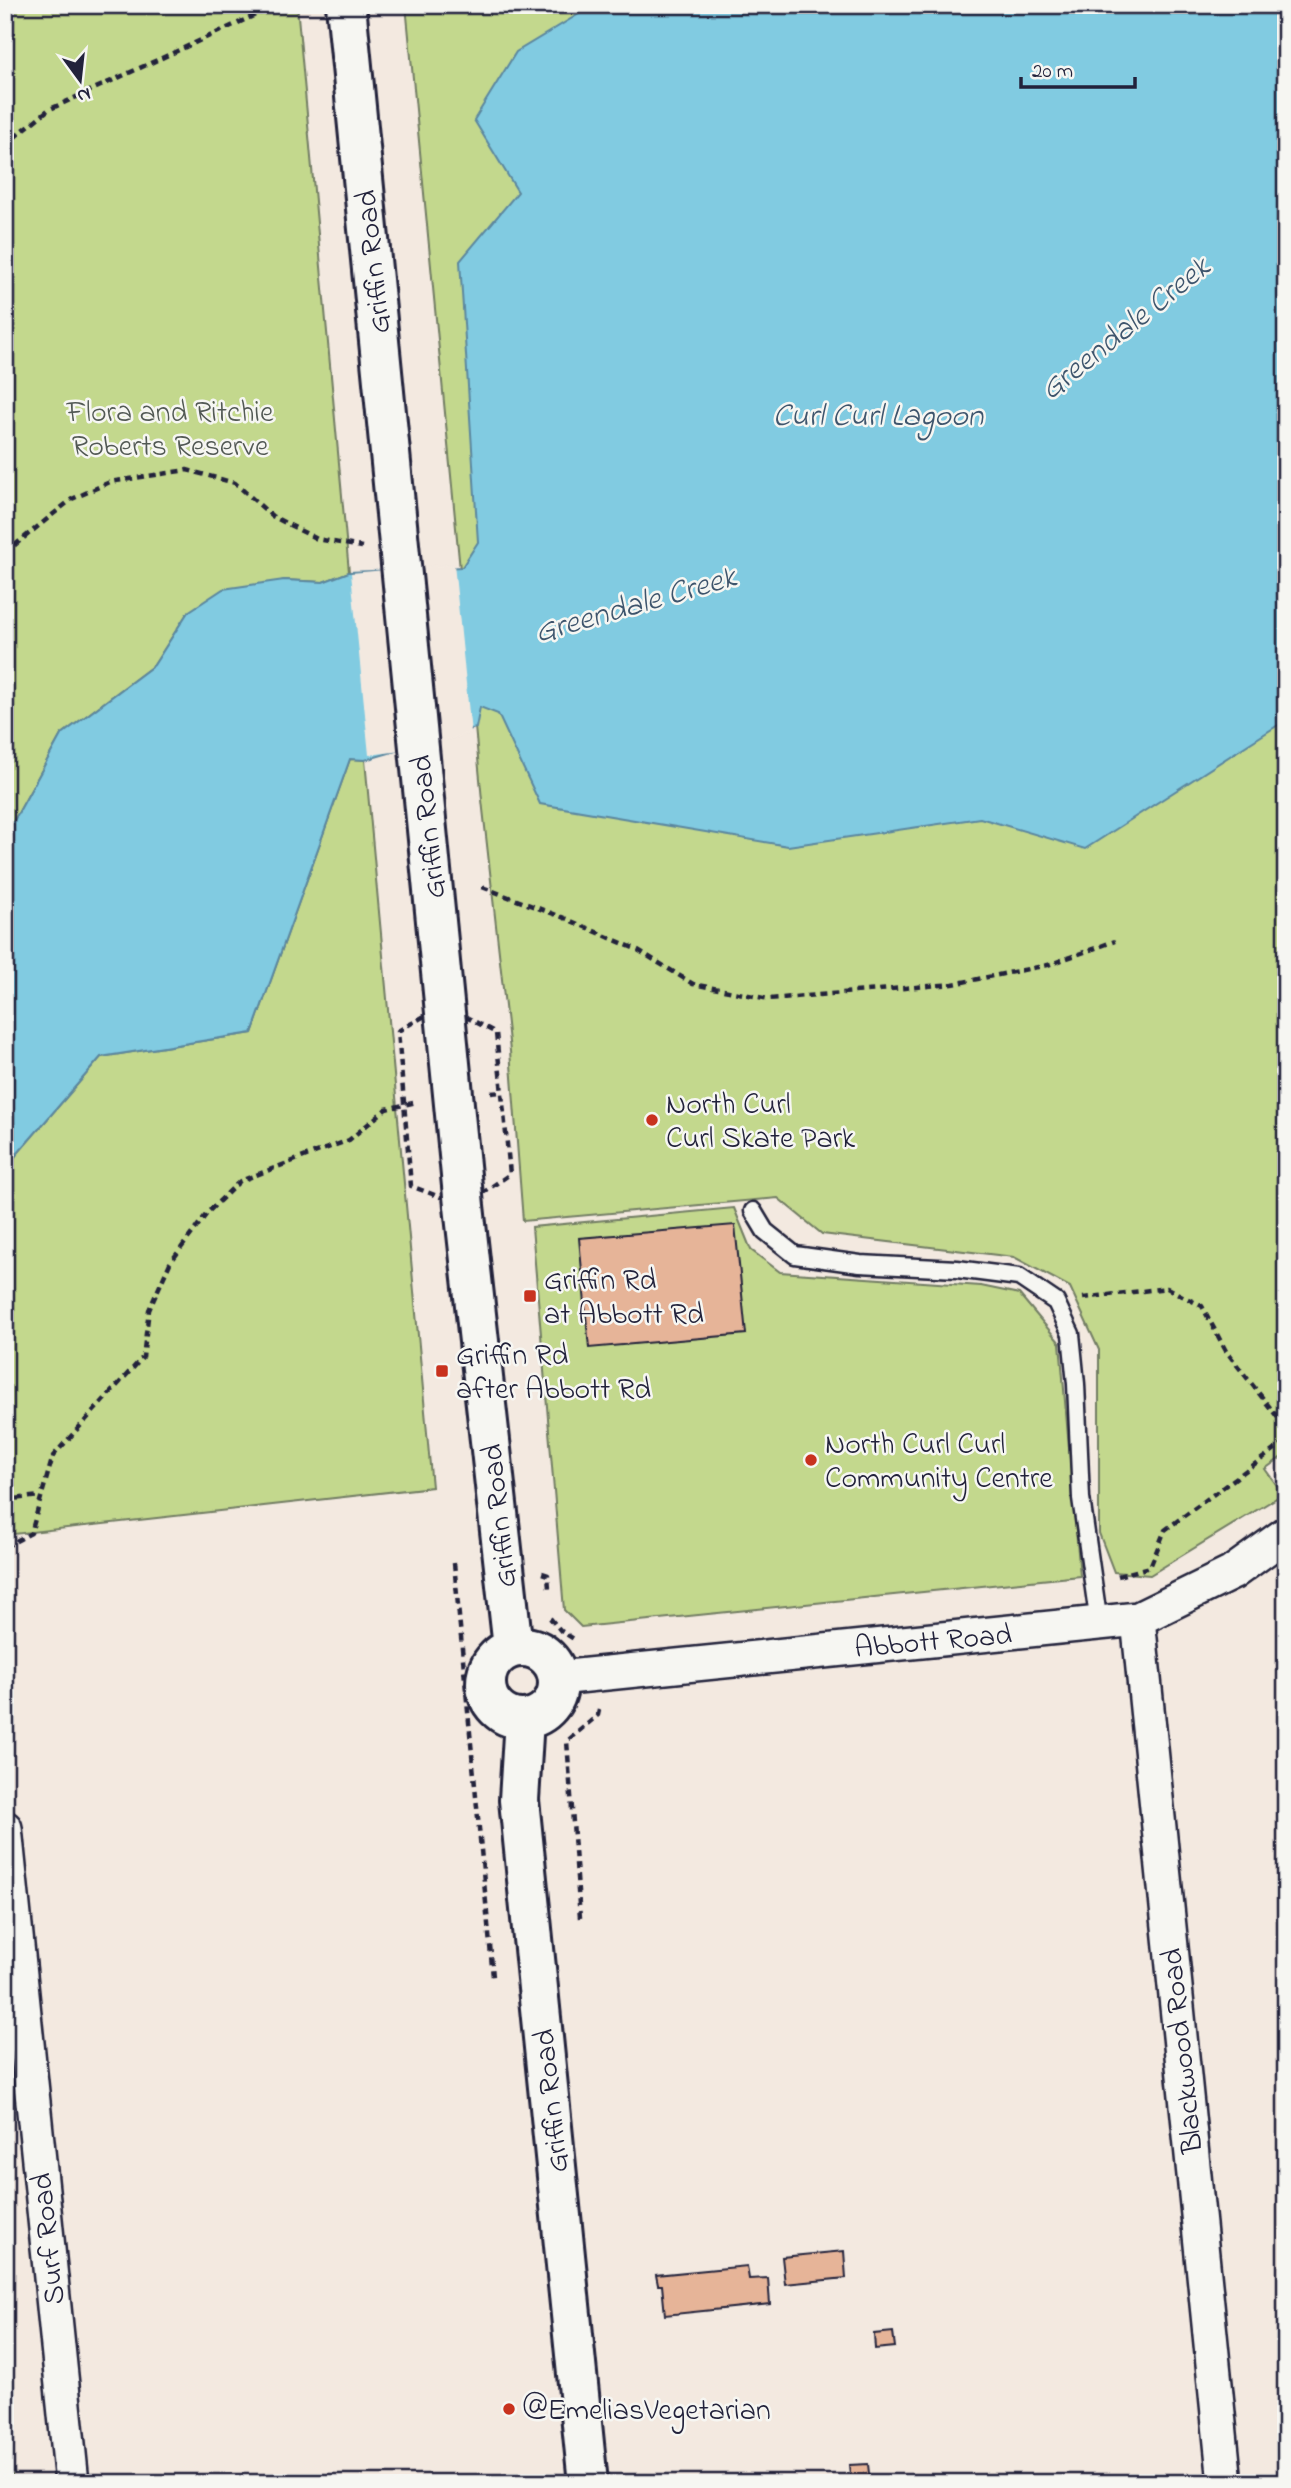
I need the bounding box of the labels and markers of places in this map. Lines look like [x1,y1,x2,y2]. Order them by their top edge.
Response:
place label: North Curl Curl Skate Park [666,1084,856,1162]
marker: North Curl Curl Skate Park [644,1112,660,1128]
place label: Griffin Rd at Abbott Rd [544,1260,704,1338]
marker: Griffin Rd at Abbott Rd [522,1288,538,1304]
place label: Griffin Rd after Abbott Rd [456,1335,651,1413]
marker: Griffin Rd after Abbott Rd [434,1363,450,1379]
place label: North Curl Curl Community Centre [825,1424,1053,1502]
marker: North Curl Curl Community Centre [803,1452,819,1468]
place label: @EmeliasVegetarian [523,2390,771,2434]
marker: @EmeliasVegetarian [501,2401,517,2417]

